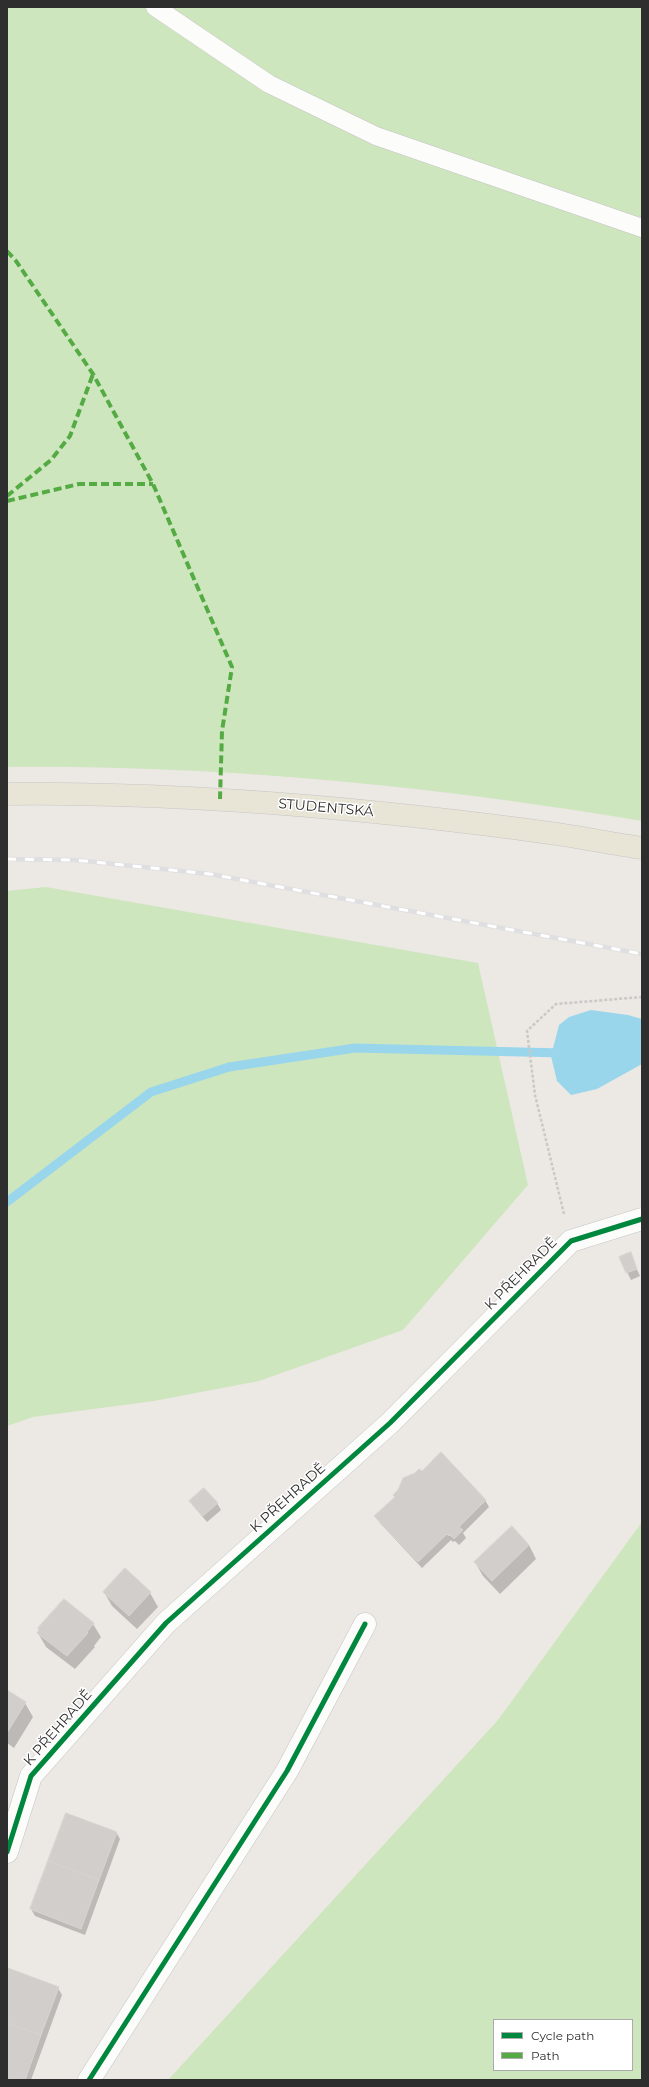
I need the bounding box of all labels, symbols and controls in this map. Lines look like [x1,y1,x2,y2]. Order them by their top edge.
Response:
street label: STUDENTSKÁ [278,795,374,821]
street label: K PŘEHRADĚ [481,1234,561,1314]
street label: K PŘEHRADĚ [247,1460,329,1536]
street label: K PŘEHRADĚ [20,1686,96,1770]
legend [493,2019,633,2071]
text: Cycle path [531,2028,594,2043]
text: Path [531,2048,560,2063]

